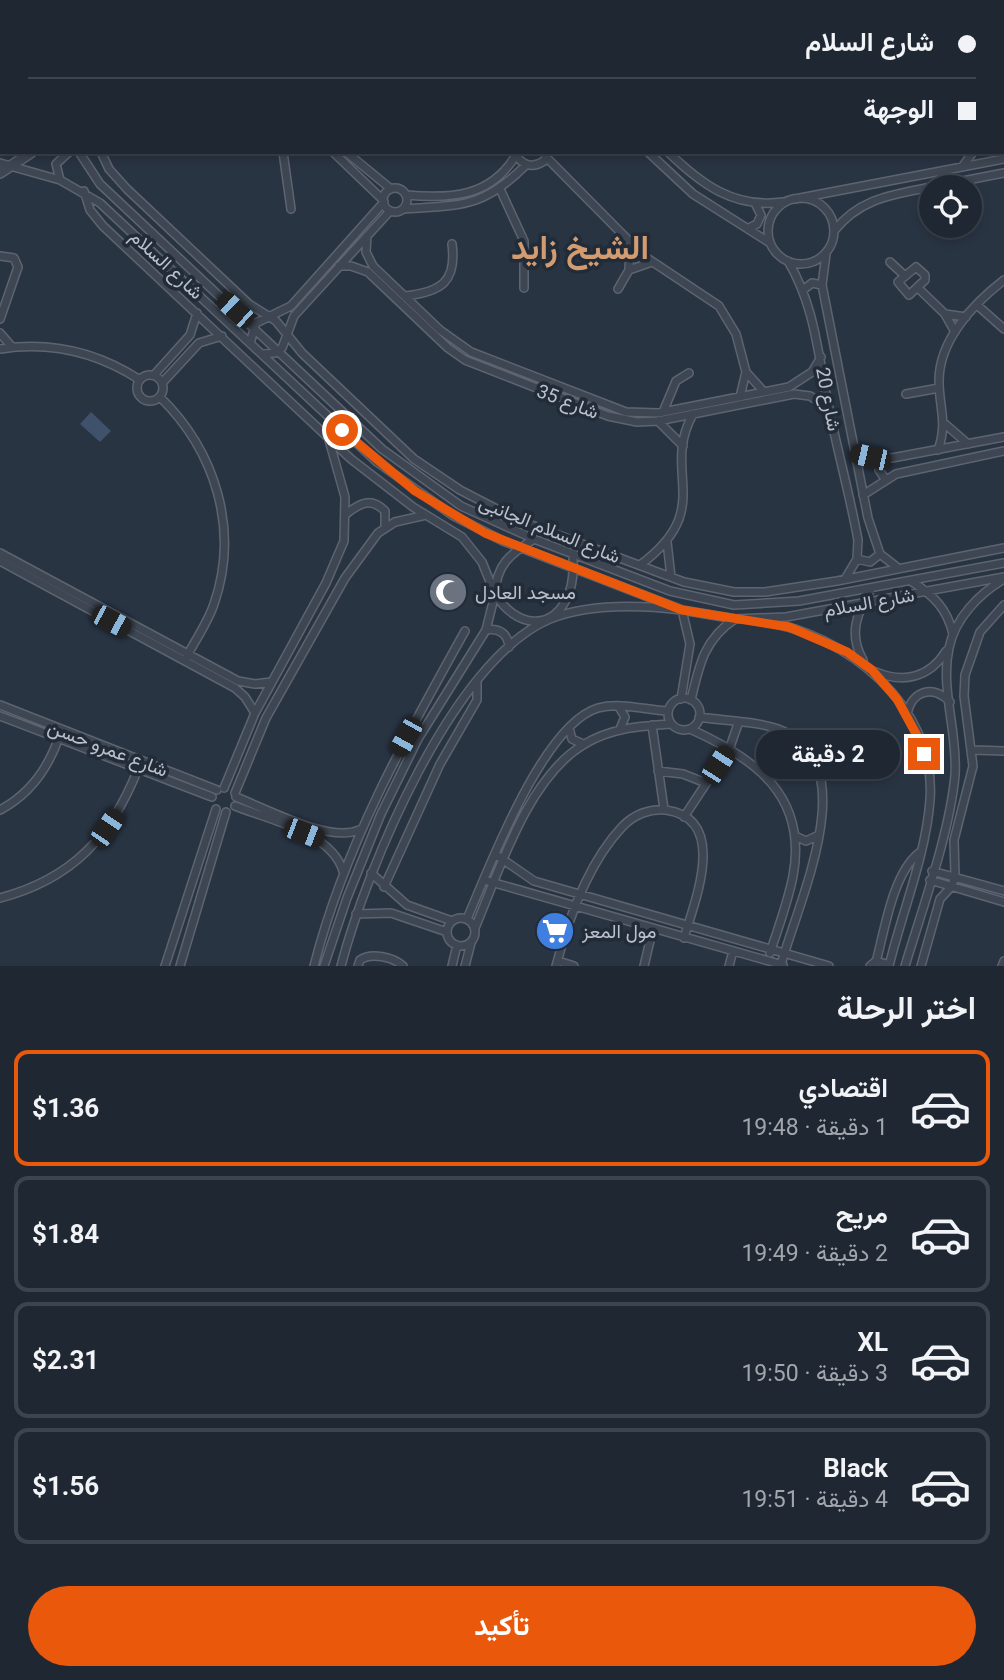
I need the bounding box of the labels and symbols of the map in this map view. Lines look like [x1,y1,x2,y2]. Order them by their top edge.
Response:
street label: شارع السلام [125,225,208,305]
district label: الشيخ زايد [511,228,649,271]
car [213,288,258,332]
street label: شارع 20 [810,365,846,433]
street label: شارع 35 [533,379,602,425]
route start [326,414,358,446]
car [848,442,893,472]
street label: شارع السلام الجانبى [475,491,624,569]
mosque icon: مسجد العادل [427,571,469,613]
place label: مسجد العادل [475,581,576,604]
street label: شارع السلام [822,583,916,623]
car [88,602,135,640]
car [387,714,426,760]
street label: شارع عمرو حسن [44,715,171,783]
callout: 2 دقيقة [756,730,900,778]
route end [908,738,940,770]
car [698,742,739,788]
car [87,805,128,851]
car [281,816,328,850]
supermarket icon: مول المعز [534,910,576,952]
place label: مول المعز [581,920,656,943]

